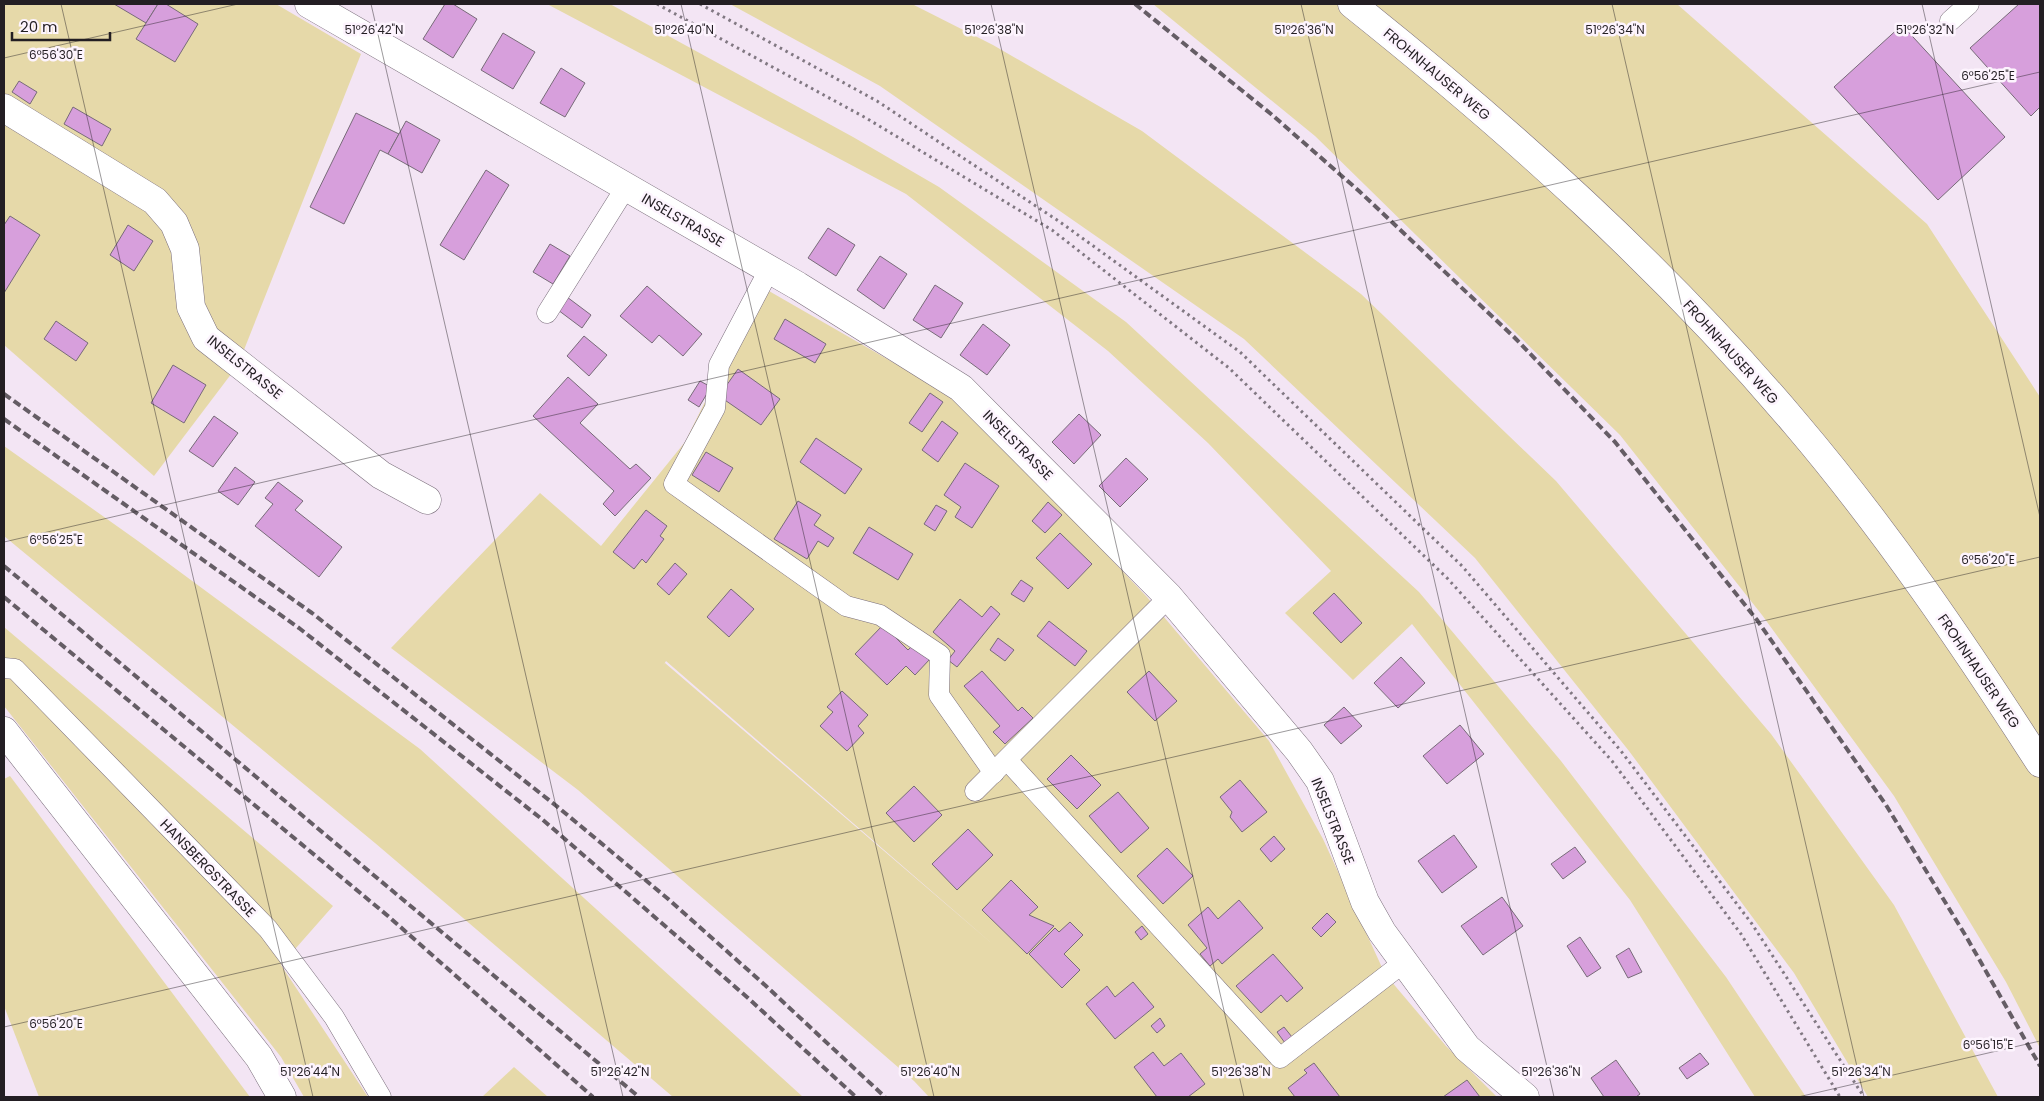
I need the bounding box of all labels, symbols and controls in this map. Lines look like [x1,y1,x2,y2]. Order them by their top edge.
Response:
scale bar [12,10,110,42]
text: 20 m [20,16,58,37]
text: 51°26'42"N [344,21,404,38]
text: 51°26'40"N [654,21,714,38]
text: 51°26'38"N [964,21,1024,38]
text: 51°26'36"N [1274,21,1334,38]
text: 51°26'34"N [1585,21,1645,38]
text: 51°26'32"N [1896,21,1954,38]
street label: FROHNHAUSER WEG [1379,23,1495,125]
text: 6°56'30"E [29,46,83,63]
text: 6°56'25"E [1961,67,2015,84]
street label: INSELSTRASSE [638,188,728,252]
street label: FROHNHAUSER WEG [1679,295,1783,409]
street label: INSELSTRASSE [203,330,287,404]
street label: INSELSTRASSE [978,405,1058,485]
text: 6°56'25"E [29,531,83,548]
text: 6°56'20"E [1961,551,2015,568]
street label: FROHNHAUSER WEG [1933,610,2025,732]
street label: INSELSTRASSE [1306,775,1360,867]
street label: HANSBERGSTRASSE [156,814,260,922]
text: 6°56'20"E [29,1015,83,1032]
text: 6°56'15"E [1963,1036,2013,1053]
text: 51°26'44"N [280,1063,340,1080]
text: 51°26'42"N [590,1063,650,1080]
text: 51°26'40"N [900,1063,960,1080]
text: 51°26'38"N [1211,1063,1271,1080]
text: 51°26'36"N [1521,1063,1581,1080]
text: 51°26'34"N [1831,1063,1891,1080]

